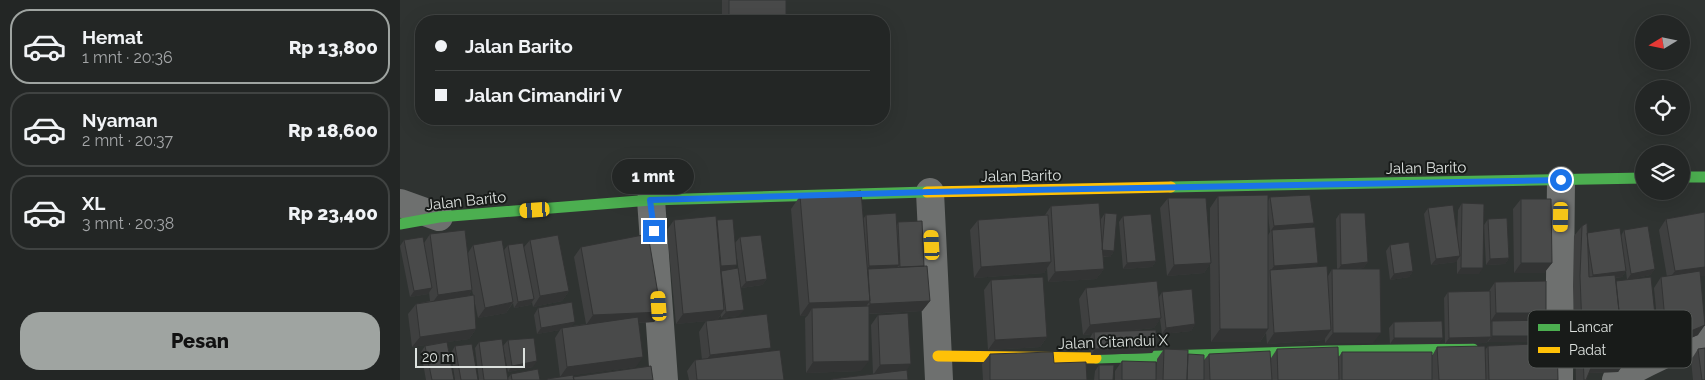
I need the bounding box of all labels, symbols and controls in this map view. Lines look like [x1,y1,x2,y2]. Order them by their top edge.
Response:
north arrow [1635,15,1690,70]
map controls [1635,15,1690,200]
icon: car [22,24,67,69]
text: Hemat [82,26,143,48]
text: Jalan Barito [465,35,573,57]
text: Rp 13,800 [289,36,378,58]
text: 1 mnt · 20:36 [82,48,173,67]
button: locate [1635,80,1690,135]
text: Jalan Cimandiri V [465,84,622,106]
icon: car [22,107,67,152]
text: Nyaman [82,109,158,131]
text: Rp 18,600 [288,119,378,141]
text: 2 mnt · 20:37 [82,131,173,150]
button: layers [1635,145,1690,200]
callout: 1 mnt [613,158,695,194]
street label: Jalan Barito [1386,158,1467,178]
street label: Jalan Barito [981,166,1062,186]
text: 1 mnt [631,167,675,186]
route start [1550,169,1572,191]
street label: Jalan Barito [425,188,507,214]
icon: car [22,190,67,235]
text: XL [82,192,105,214]
car [519,201,550,219]
text: Rp 23,400 [288,202,378,224]
car [1553,202,1568,232]
text: 3 mnt · 20:38 [82,214,174,233]
route end [643,220,665,242]
car [923,230,940,260]
car [650,291,667,321]
legend [1528,310,1692,368]
button: Pesan [20,312,380,370]
text: Lancar [1569,319,1613,335]
street label: Jalan Citandui X [1058,331,1169,353]
text: Padat [1569,342,1607,358]
scale bar [415,345,525,368]
text: 20 m [422,349,454,365]

